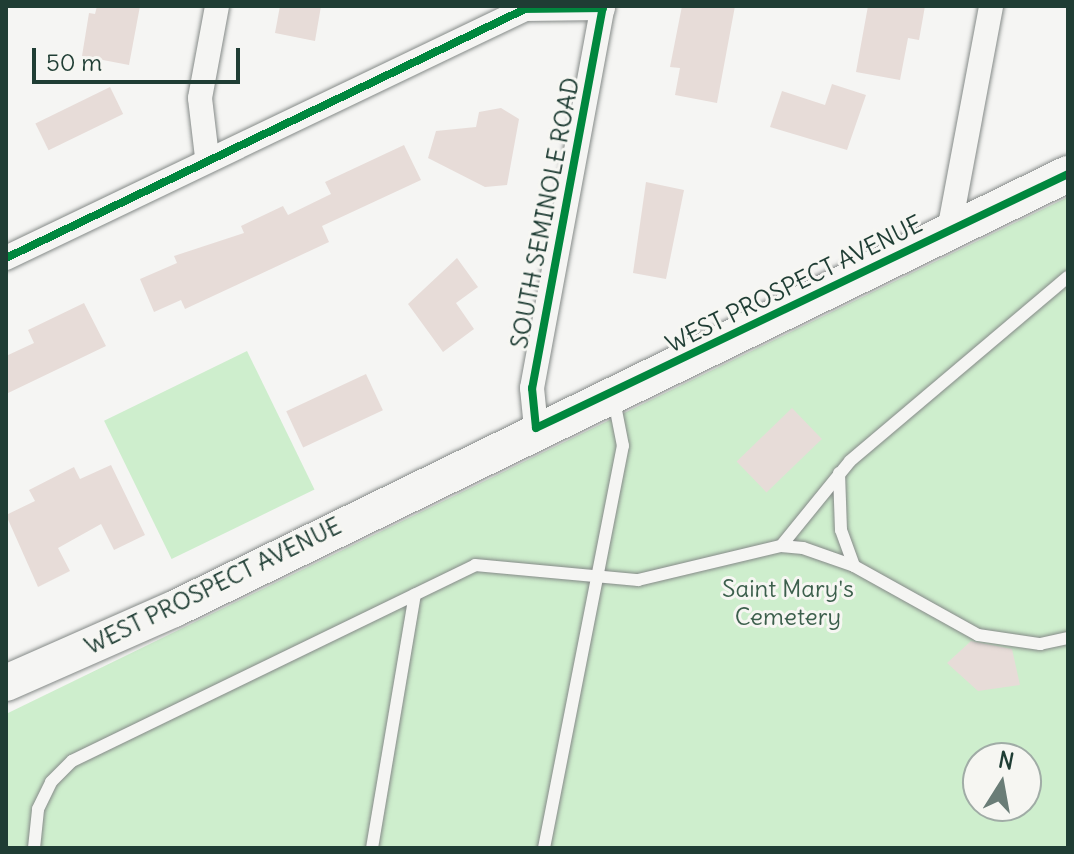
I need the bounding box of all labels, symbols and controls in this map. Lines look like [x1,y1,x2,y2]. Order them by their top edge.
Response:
scale bar [36,32,244,82]
text: 50 m [46,47,102,77]
street label: SOUTH SEMINOLE ROAD [505,75,585,351]
street label: WEST PROSPECT AVENUE [661,209,927,359]
street label: WEST PROSPECT AVENUE [80,511,346,661]
park label: Saint Mary's Cemetery [722,575,854,631]
north arrow [962,742,1042,822]
text: N [996,745,1016,776]

